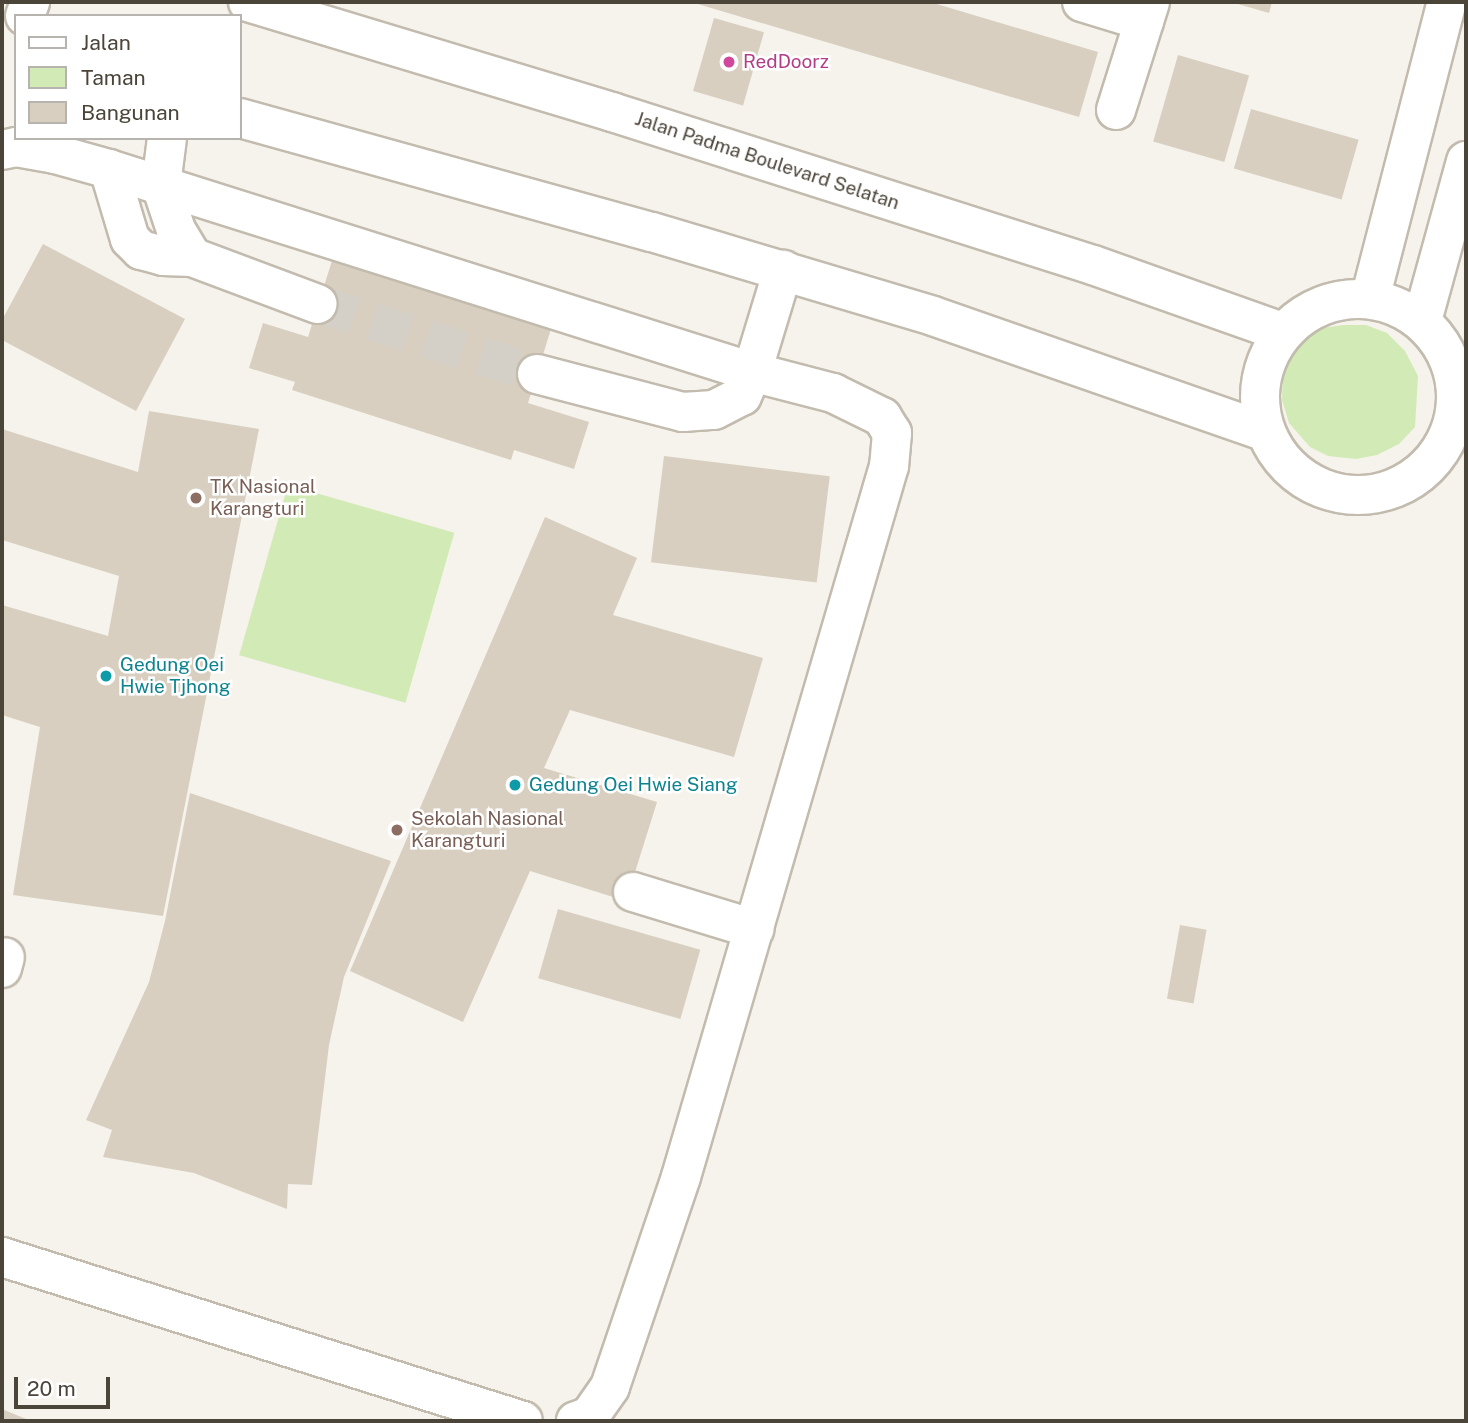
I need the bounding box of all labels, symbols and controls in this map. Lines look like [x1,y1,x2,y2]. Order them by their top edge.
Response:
legend [14,14,242,140]
text: Jalan [81,30,131,55]
place label: RedDoorz [743,51,829,73]
marker: RedDoorz [721,54,737,70]
text: Taman [81,65,146,90]
text: Bangunan [81,100,180,125]
street label: Jalan Padma Boulevard Selatan [632,107,902,215]
place label: TK Nasional Karangturi [210,476,316,520]
marker: TK Nasional Karangturi [188,490,204,506]
place label: Gedung Oei Hwie Tjhong [120,654,231,698]
marker: Gedung Oei Hwie Tjhong [98,668,114,684]
place label: Gedung Oei Hwie Siang [529,774,738,796]
marker: Gedung Oei Hwie Siang [507,777,523,793]
place label: Sekolah Nasional Karangturi [411,808,564,852]
marker: Sekolah Nasional Karangturi [389,822,405,838]
scale bar [18,1364,114,1408]
text: 20 m [27,1376,76,1401]

